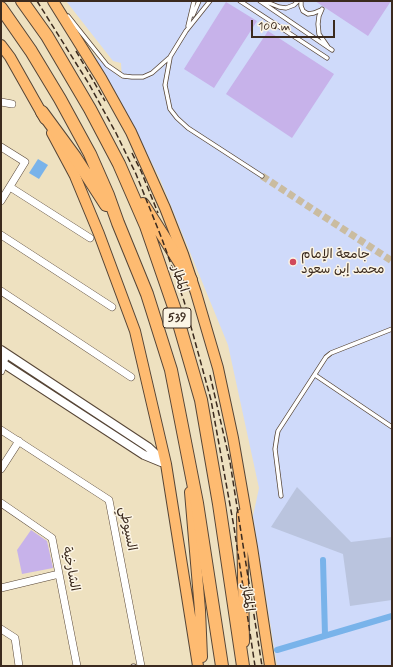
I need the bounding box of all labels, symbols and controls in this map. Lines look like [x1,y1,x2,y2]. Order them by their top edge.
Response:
scale bar [253,12,337,38]
text: 100 m [258,19,290,35]
place label: جامعة الإمام محمد إبن سعود [301,247,384,278]
marker: جامعة الإمام محمد إبن سعود [288,257,298,267]
street label: المطار [167,264,191,294]
road number: 539 [163,308,191,328]
street label: السيوطي [115,506,139,552]
street label: الشارخية [58,545,82,593]
street label: المطار [237,583,257,613]

